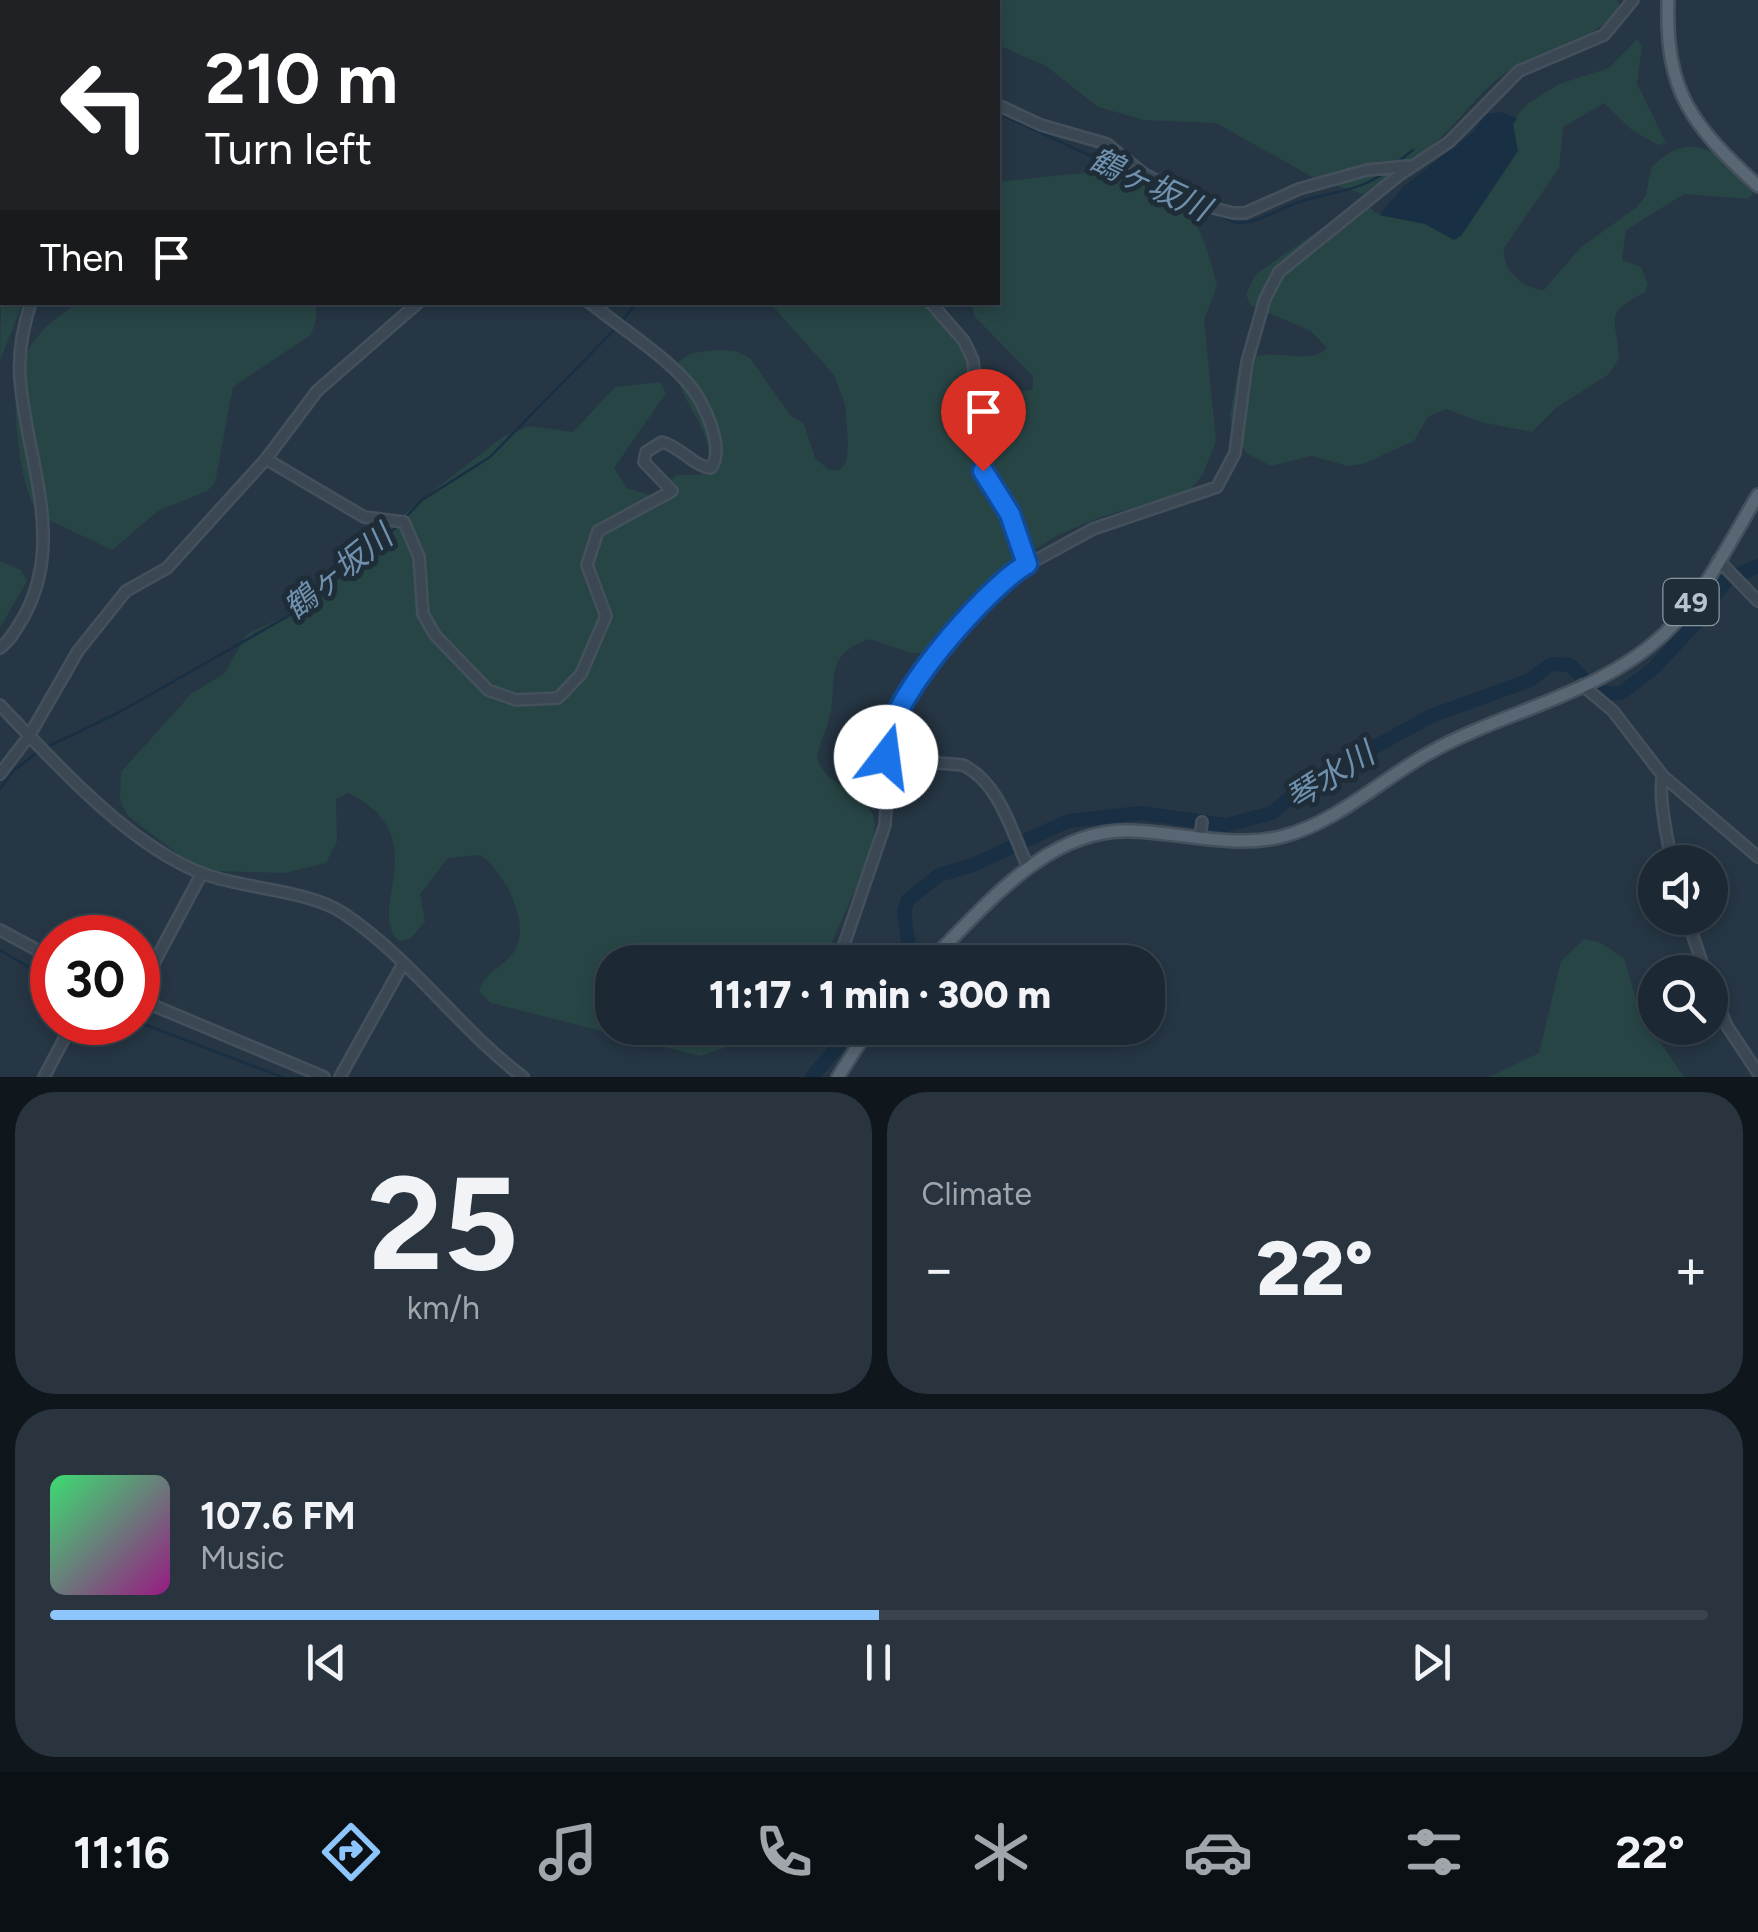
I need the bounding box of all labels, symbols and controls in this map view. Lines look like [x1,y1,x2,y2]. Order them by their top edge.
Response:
text: 210 m [205,36,398,121]
icon: left [40,40,170,170]
text: Turn left [205,121,372,175]
water label: 鶴ヶ坂川 [1084,140,1219,230]
icon: arrive [144,230,199,285]
text: Then [40,235,124,281]
pin [941,369,1026,472]
icon: arrive [956,384,1011,439]
water label: 鶴ヶ坂川 [276,515,402,627]
road number: 49 [1664,579,1718,625]
position arrow [834,705,938,809]
water label: 琴水川 [1279,733,1383,818]
map controls [1638,845,1728,1045]
button: sound [1638,845,1728,935]
speed limit sign: 30 [30,915,160,1045]
button: search [1638,955,1728,1045]
text: 11:17 · 1 min · 300 m [709,972,1051,1018]
text: 25 [368,1146,519,1302]
text: Climate [922,1175,1032,1213]
text: 22° [1256,1224,1373,1314]
text: − [922,1236,956,1302]
text: + [1674,1236,1708,1302]
text: km/h [407,1289,480,1327]
text: 107.6 FM [200,1493,356,1539]
text: Music [200,1539,285,1577]
icon: previous [299,1635,354,1690]
icon: pause [851,1635,906,1690]
icon: next [1404,1635,1459,1690]
icon: directions [316,1817,386,1887]
icon: music [533,1817,603,1887]
icon: phone [749,1817,819,1887]
icon: climate [966,1817,1036,1887]
icon: car [1183,1817,1253,1887]
icon: filters [1399,1817,1469,1887]
text: 11:16 [73,1825,170,1879]
text: 22° [1616,1825,1685,1879]

